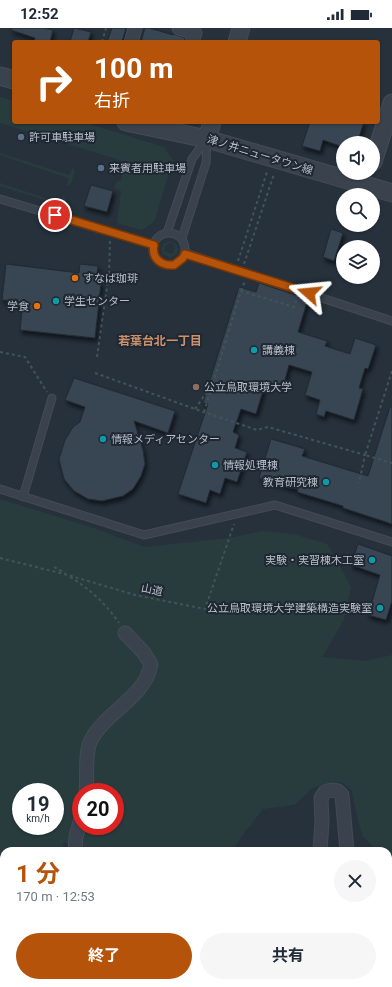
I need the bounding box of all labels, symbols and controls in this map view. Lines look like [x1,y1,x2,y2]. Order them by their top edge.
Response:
text: 12:52 [20,5,59,23]
text: 100 m [94,52,173,85]
icon: right [28,56,80,108]
text: 右折 [94,90,130,111]
place label: 許可車駐車場 [29,131,95,144]
marker: 許可車駐車場 [16,132,26,142]
street label: 津ノ井ニュータウン線 [206,133,314,177]
map controls [336,136,380,284]
button: sound [336,136,380,180]
place label: 来賓者用駐車場 [109,162,186,175]
marker: 来賓者用駐車場 [96,163,106,173]
button: search [336,188,380,232]
pin [38,198,72,232]
icon: arrive [44,204,66,226]
button: layers [336,240,380,284]
place label: すなば珈琲 [83,272,138,285]
position arrow [288,272,330,314]
marker: すなば珈琲 [70,273,80,283]
place label: 学生センター [64,295,130,308]
marker: 学生センター [51,296,61,306]
place label: 学食 [7,300,29,313]
marker: 学食 [32,301,42,311]
district label: 若葉台北一丁目 [118,334,202,348]
place label: 講義棟 [262,344,295,357]
marker: 講義棟 [249,345,259,355]
place label: 公立鳥取環境大学 [204,381,292,394]
marker: 公立鳥取環境大学 [191,382,201,392]
place label: 情報メディアセンター [111,433,220,446]
marker: 情報メディアセンター [98,434,108,444]
place label: 情報処理棟 [223,459,278,472]
marker: 情報処理棟 [210,460,220,470]
place label: 教育研究棟 [263,476,318,489]
marker: 教育研究棟 [321,477,331,487]
place label: 実験・実習棟木工室 [265,554,364,567]
marker: 実験・実習棟木工室 [367,555,377,565]
street label: 山道 [140,581,164,599]
place label: 公立鳥取環境大学建築構造実験室 [207,602,372,615]
marker: 公立鳥取環境大学建築構造実験室 [375,603,385,613]
speed limit sign: 20 [72,783,124,835]
text: 19 [27,792,49,816]
text: km/h [26,813,50,824]
text: 1 分 [16,860,60,888]
button: close [334,860,376,902]
text: 170 m · 12:53 [16,889,95,904]
button: 終了 [16,933,192,979]
button: 共有 [200,933,376,979]

